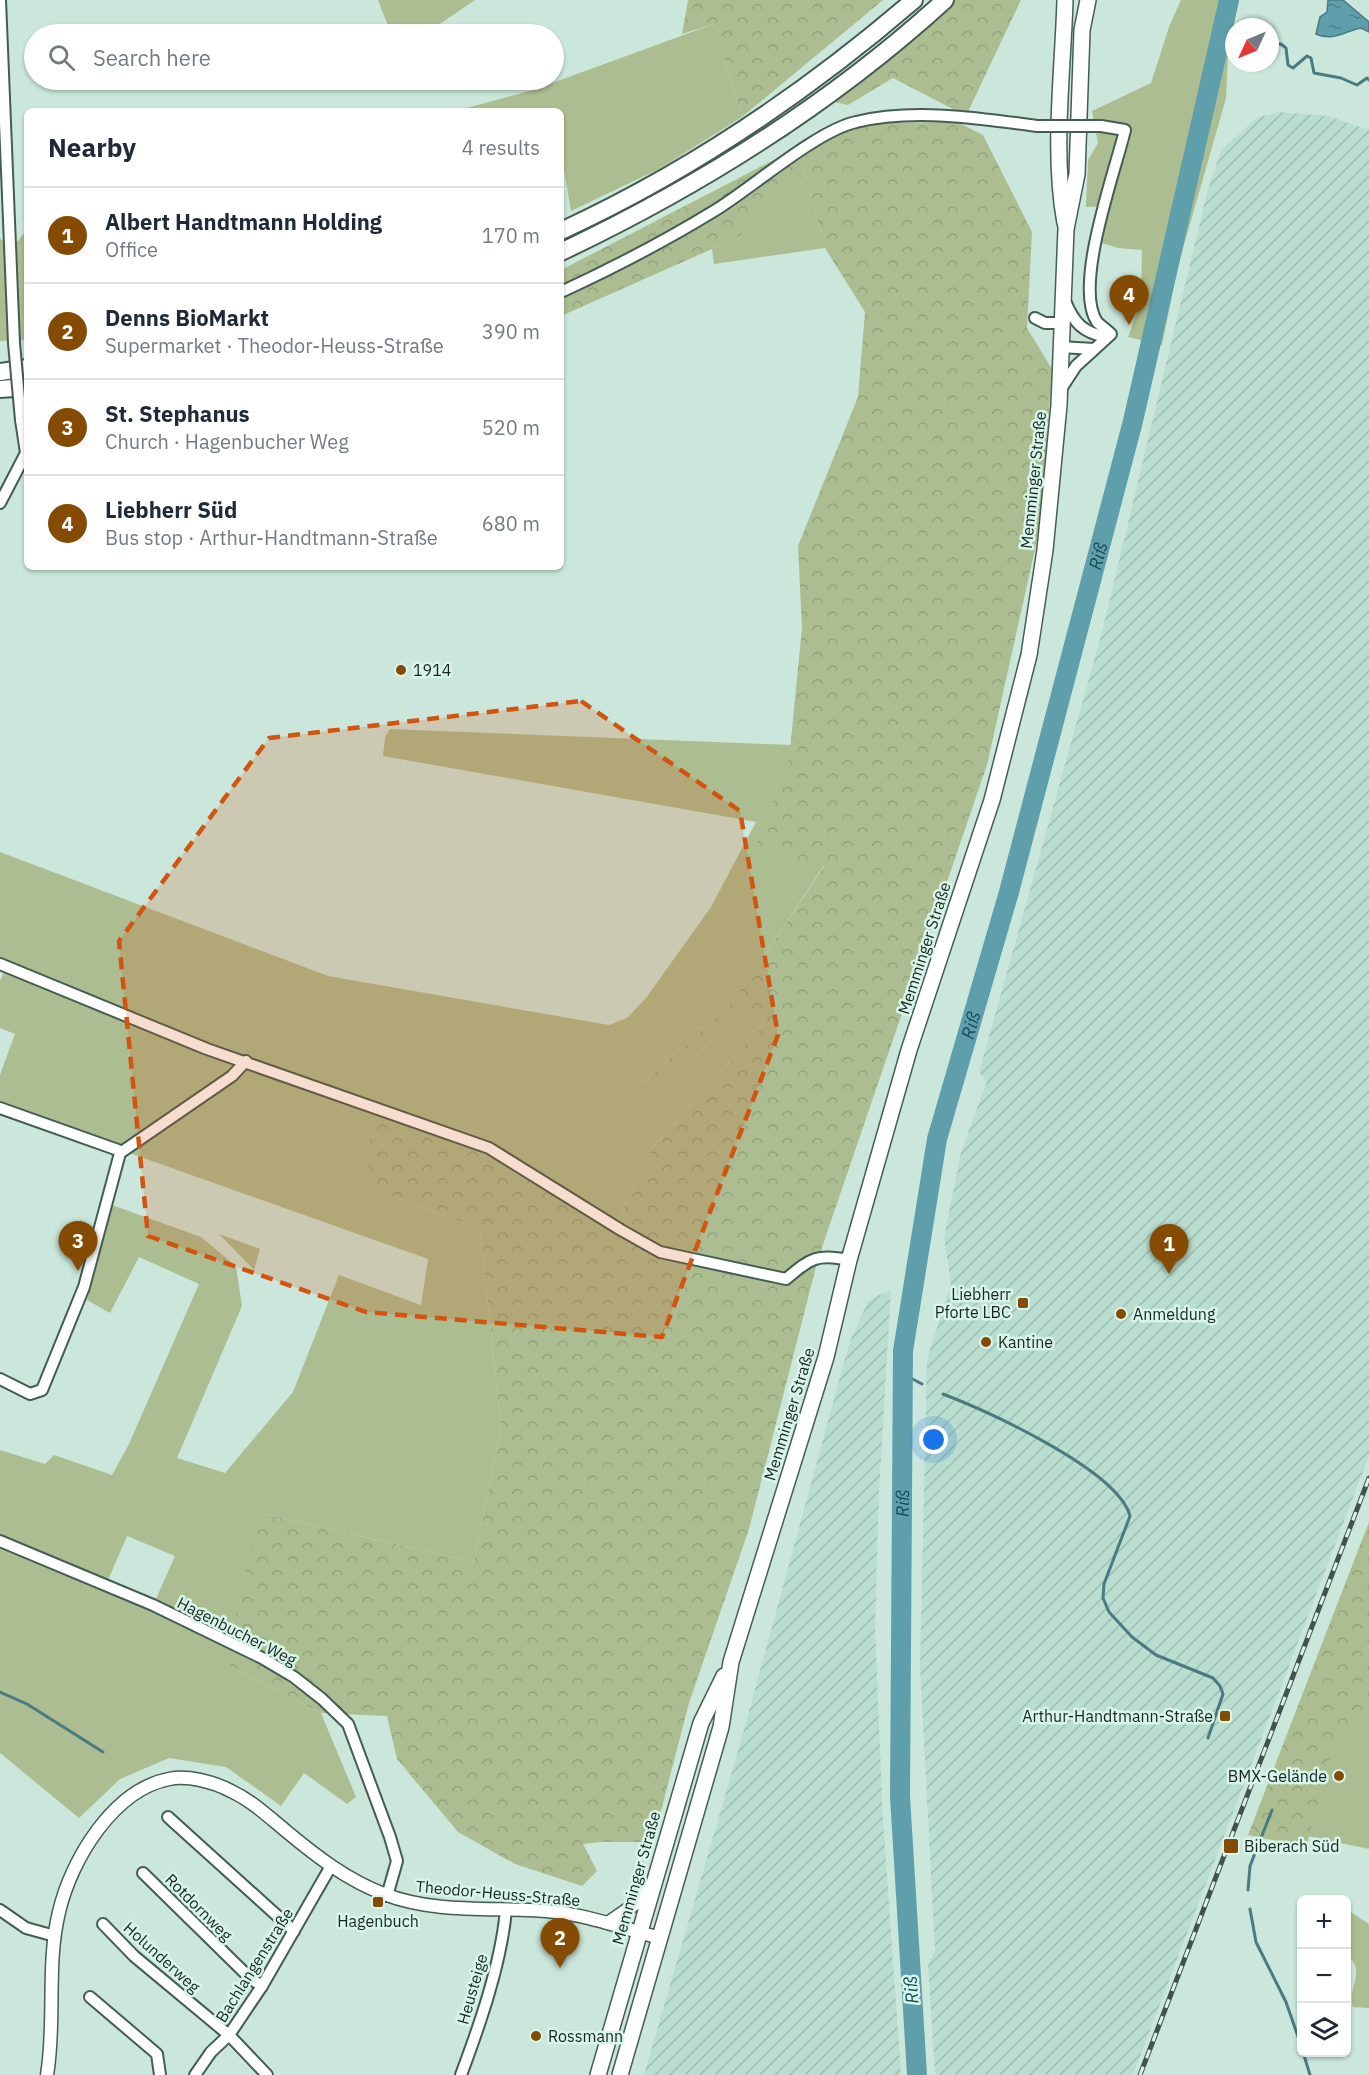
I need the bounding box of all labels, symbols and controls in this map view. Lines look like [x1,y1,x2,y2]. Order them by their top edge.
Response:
north arrow [1225,18,1279,72]
search box [24,24,564,90]
icon: search [45,41,78,74]
text: Search here [93,43,211,72]
text: Nearby [48,130,136,164]
text: 4 results [462,134,540,161]
text: Albert Handtmann Holding [105,207,382,236]
text: 1 [62,222,74,249]
text: 170 m [482,222,540,249]
text: Office [105,236,158,263]
pin: 4 [1110,276,1148,325]
text: Denns BioMarkt [105,303,269,332]
text: 2 [62,318,74,345]
text: 390 m [482,318,540,345]
text: Supermarket · Theodor-Heuss-Straße [105,332,444,359]
text: St. Stephanus [105,399,250,428]
street label: Memminger Straße [1016,410,1050,550]
text: 3 [62,414,74,441]
text: 520 m [482,414,540,441]
text: Church · Hagenbucher Weg [105,428,349,455]
text: Liebherr Süd [105,495,237,524]
text: 4 [62,510,74,537]
text: 680 m [482,510,540,537]
text: Bus stop · Arthur-Handtmann-Straße [105,524,438,551]
water label: Riß [1083,540,1112,572]
place label: 1914 [413,660,451,680]
marker: 1914 [394,663,408,677]
street label: Memminger Straße [893,879,955,1017]
water label: Riß [955,1009,985,1041]
pin: 3 [58,1222,98,1271]
pin: 1 [1150,1224,1188,1274]
place label: Liebherr Pforte LBC [935,1284,1011,1322]
marker: Liebherr Pforte LBC [1016,1296,1030,1310]
place label: Anmeldung [1133,1304,1216,1324]
marker: Anmeldung [1114,1307,1128,1321]
place label: Kantine [998,1332,1053,1352]
marker: Kantine [979,1335,993,1349]
street label: Memminger Straße [759,1345,819,1483]
your location [919,1425,948,1454]
water label: Riß [890,1490,914,1517]
street label: Hagenbucher Weg [174,1592,301,1670]
place label: Arthur-Handtmann-Straße [1022,1706,1213,1726]
marker: Arthur-Handtmann-Straße [1218,1709,1232,1723]
place label: BMX-Gelände [1228,1766,1327,1786]
marker: BMX-Gelände [1332,1769,1346,1783]
street label: Memminger Straße [607,1809,665,1947]
place label: Biberach Süd [1244,1836,1339,1856]
marker: Biberach Süd [1222,1837,1240,1855]
street label: Rotdornweg [161,1869,237,1945]
street label: Theodor-Heuss-Straße [415,1876,581,1910]
marker: Hagenbuch [371,1895,385,1909]
map controls [1297,1895,1351,2057]
button: + [1297,1895,1351,1949]
street label: Bachlangenstraße [211,1904,297,2026]
place label: Hagenbuch [337,1911,419,1931]
street label: Holunderweg [120,1917,205,1997]
pin: 2 [540,1918,580,1968]
button: − [1297,1949,1351,2003]
street label: Heusteige [452,1951,492,2027]
water label: Riß [899,1975,923,2005]
button: layers [1297,2003,1351,2057]
place label: Rossmann [548,2026,623,2046]
marker: Rossmann [529,2029,543,2043]

